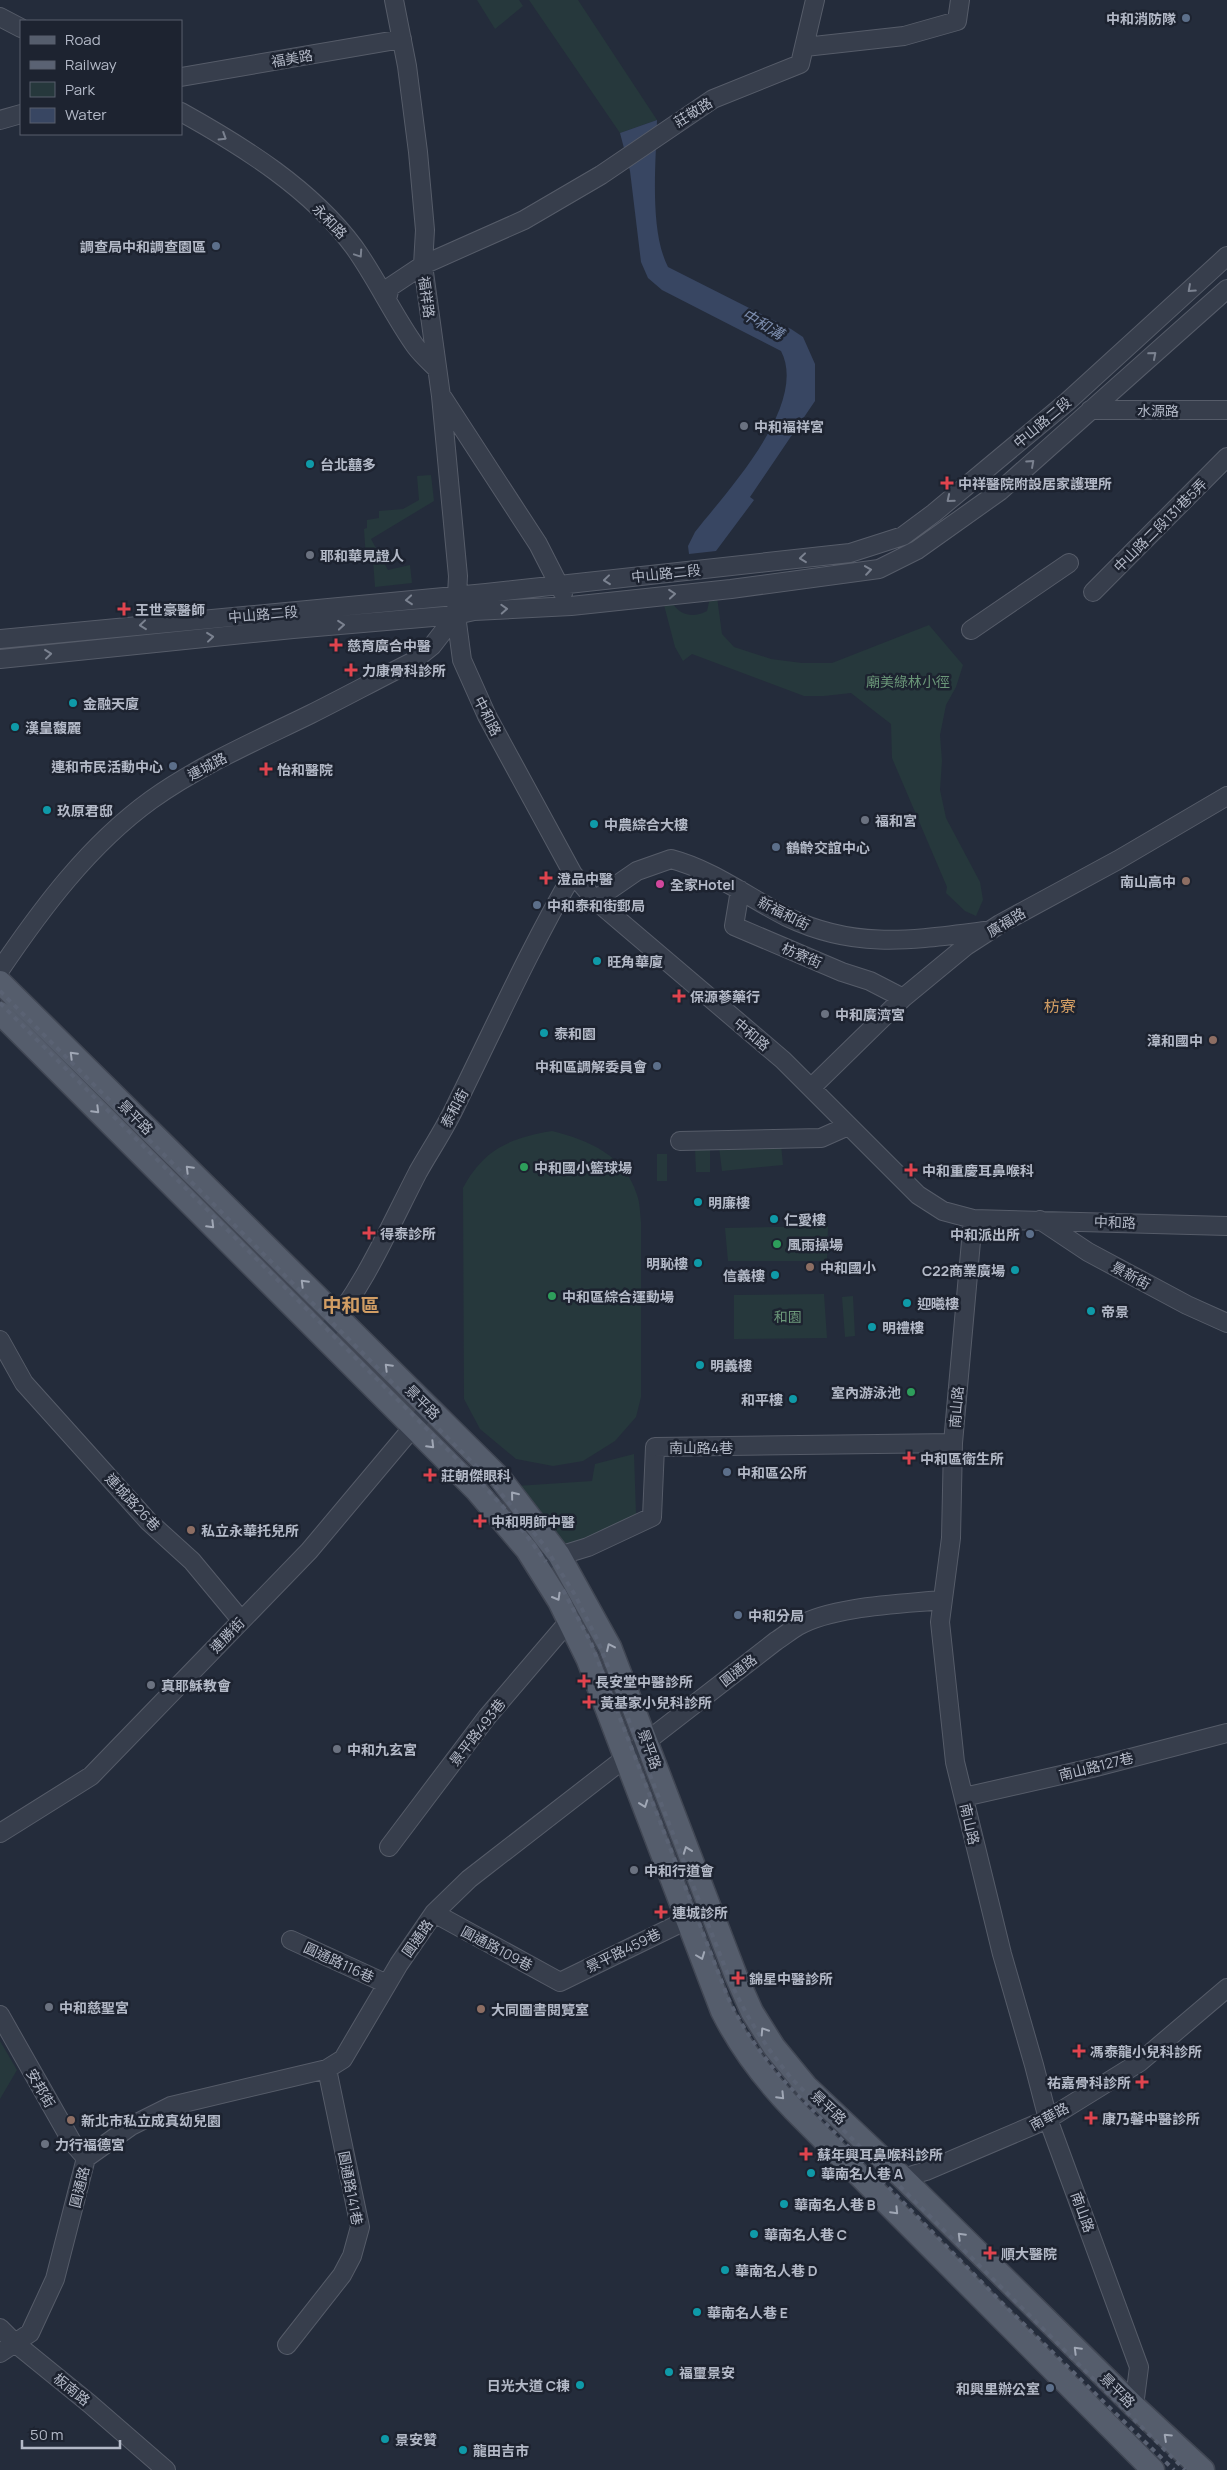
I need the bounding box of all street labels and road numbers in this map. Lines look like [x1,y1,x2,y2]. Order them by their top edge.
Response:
street label: 福美路 [270,45,314,71]
street label: 莊敬路 [670,93,716,131]
street label: 永和路 [309,199,351,243]
street label: 福祥路 [415,275,439,319]
street label: 中山路二段 [1009,392,1075,452]
street label: 水源路 [1137,401,1179,420]
street label: 中山路二段131巷5弄 [1109,474,1211,576]
street label: 中山路二段 [630,560,702,586]
street label: 中山路二段 [227,601,299,627]
street label: 中和路 [470,693,506,739]
street label: 連城路 [184,748,230,784]
street label: 新福和街 [755,892,813,934]
street label: 廣福路 [983,903,1029,941]
street label: 枋寮街 [779,938,825,972]
street label: 中和路 [730,1013,774,1055]
street label: 泰和街 [436,1085,472,1131]
street label: 景平路 [114,1095,158,1139]
street label: 中和路 [1094,1212,1136,1232]
street label: 景新街 [1108,1257,1154,1293]
street label: 景平路 [401,1380,445,1424]
street label: 南山路 [945,1385,967,1429]
street label: 南山路4巷 [669,1438,733,1457]
street label: 連城路26巷 [101,1469,165,1535]
street label: 連勝街 [206,1613,248,1657]
street label: 圓通路 [716,1650,760,1690]
street label: 景平路493巷 [445,1694,509,1770]
street label: 景平路 [634,1726,666,1772]
street label: 南山路127巷 [1057,1748,1135,1784]
street label: 南山路 [956,1801,984,1847]
street label: 圓通路 [397,1915,437,1961]
street label: 圓通路109巷 [458,1921,536,1975]
street label: 景平路459巷 [582,1924,664,1976]
street label: 圓通路116巷 [301,1937,377,1987]
street label: 安邦街 [22,2065,60,2111]
street label: 景平路 [807,2086,851,2128]
street label: 南華路 [1026,2098,1072,2134]
street label: 圓通路141巷 [335,2149,367,2227]
street label: 圓通路 [65,2164,93,2210]
street label: 南山路 [1067,2189,1099,2235]
street label: 板南路 [50,2368,94,2410]
street label: 景平路 [1096,2368,1140,2412]

